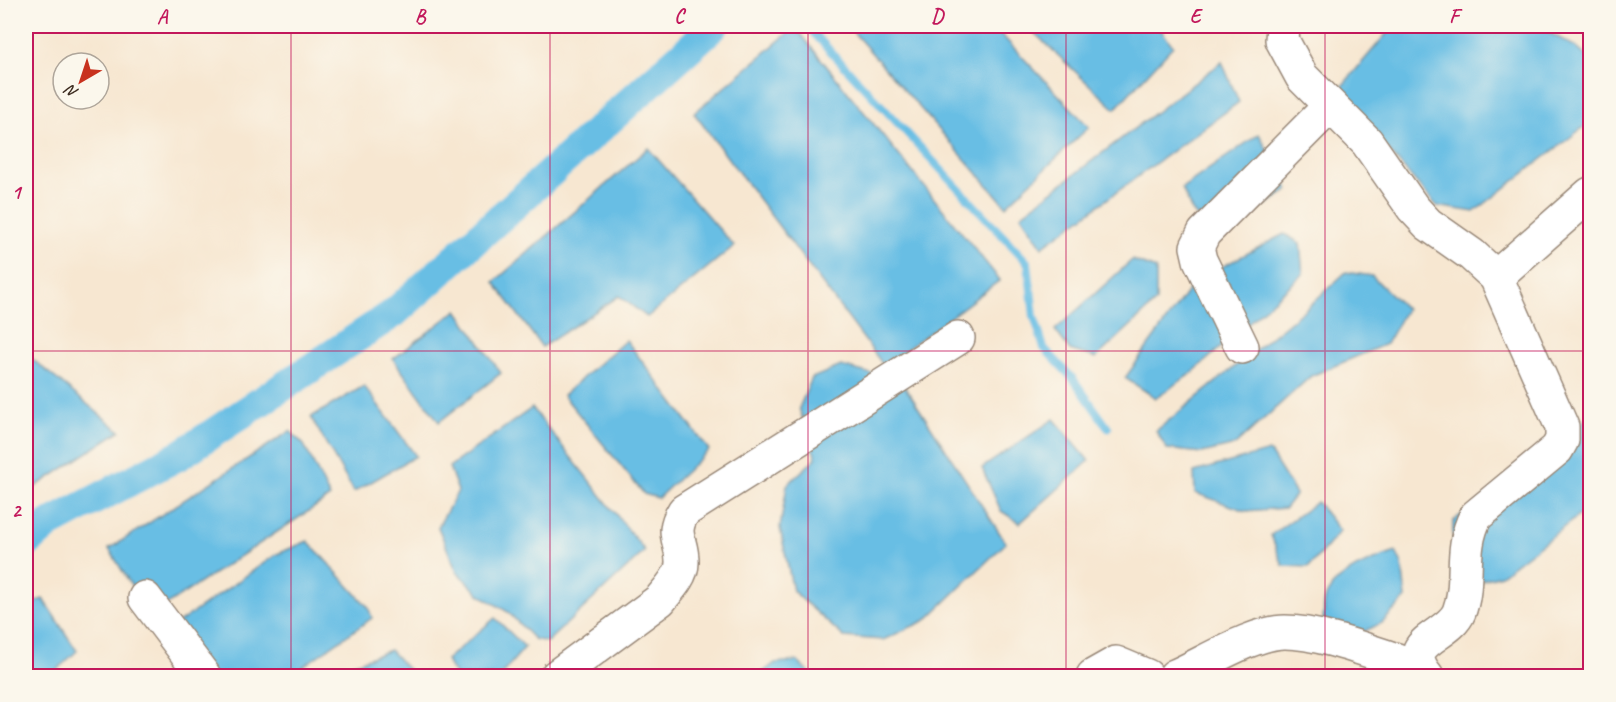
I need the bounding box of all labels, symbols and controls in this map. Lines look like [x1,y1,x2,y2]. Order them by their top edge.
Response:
text: A [157,4,169,29]
text: B [415,4,427,29]
text: C [674,4,686,29]
text: D [931,4,945,29]
text: E [1190,4,1204,29]
text: F [1449,4,1463,29]
north arrow [51,51,111,111]
text: N [60,79,82,103]
text: 1 [12,180,23,205]
text: 2 [12,498,23,523]

